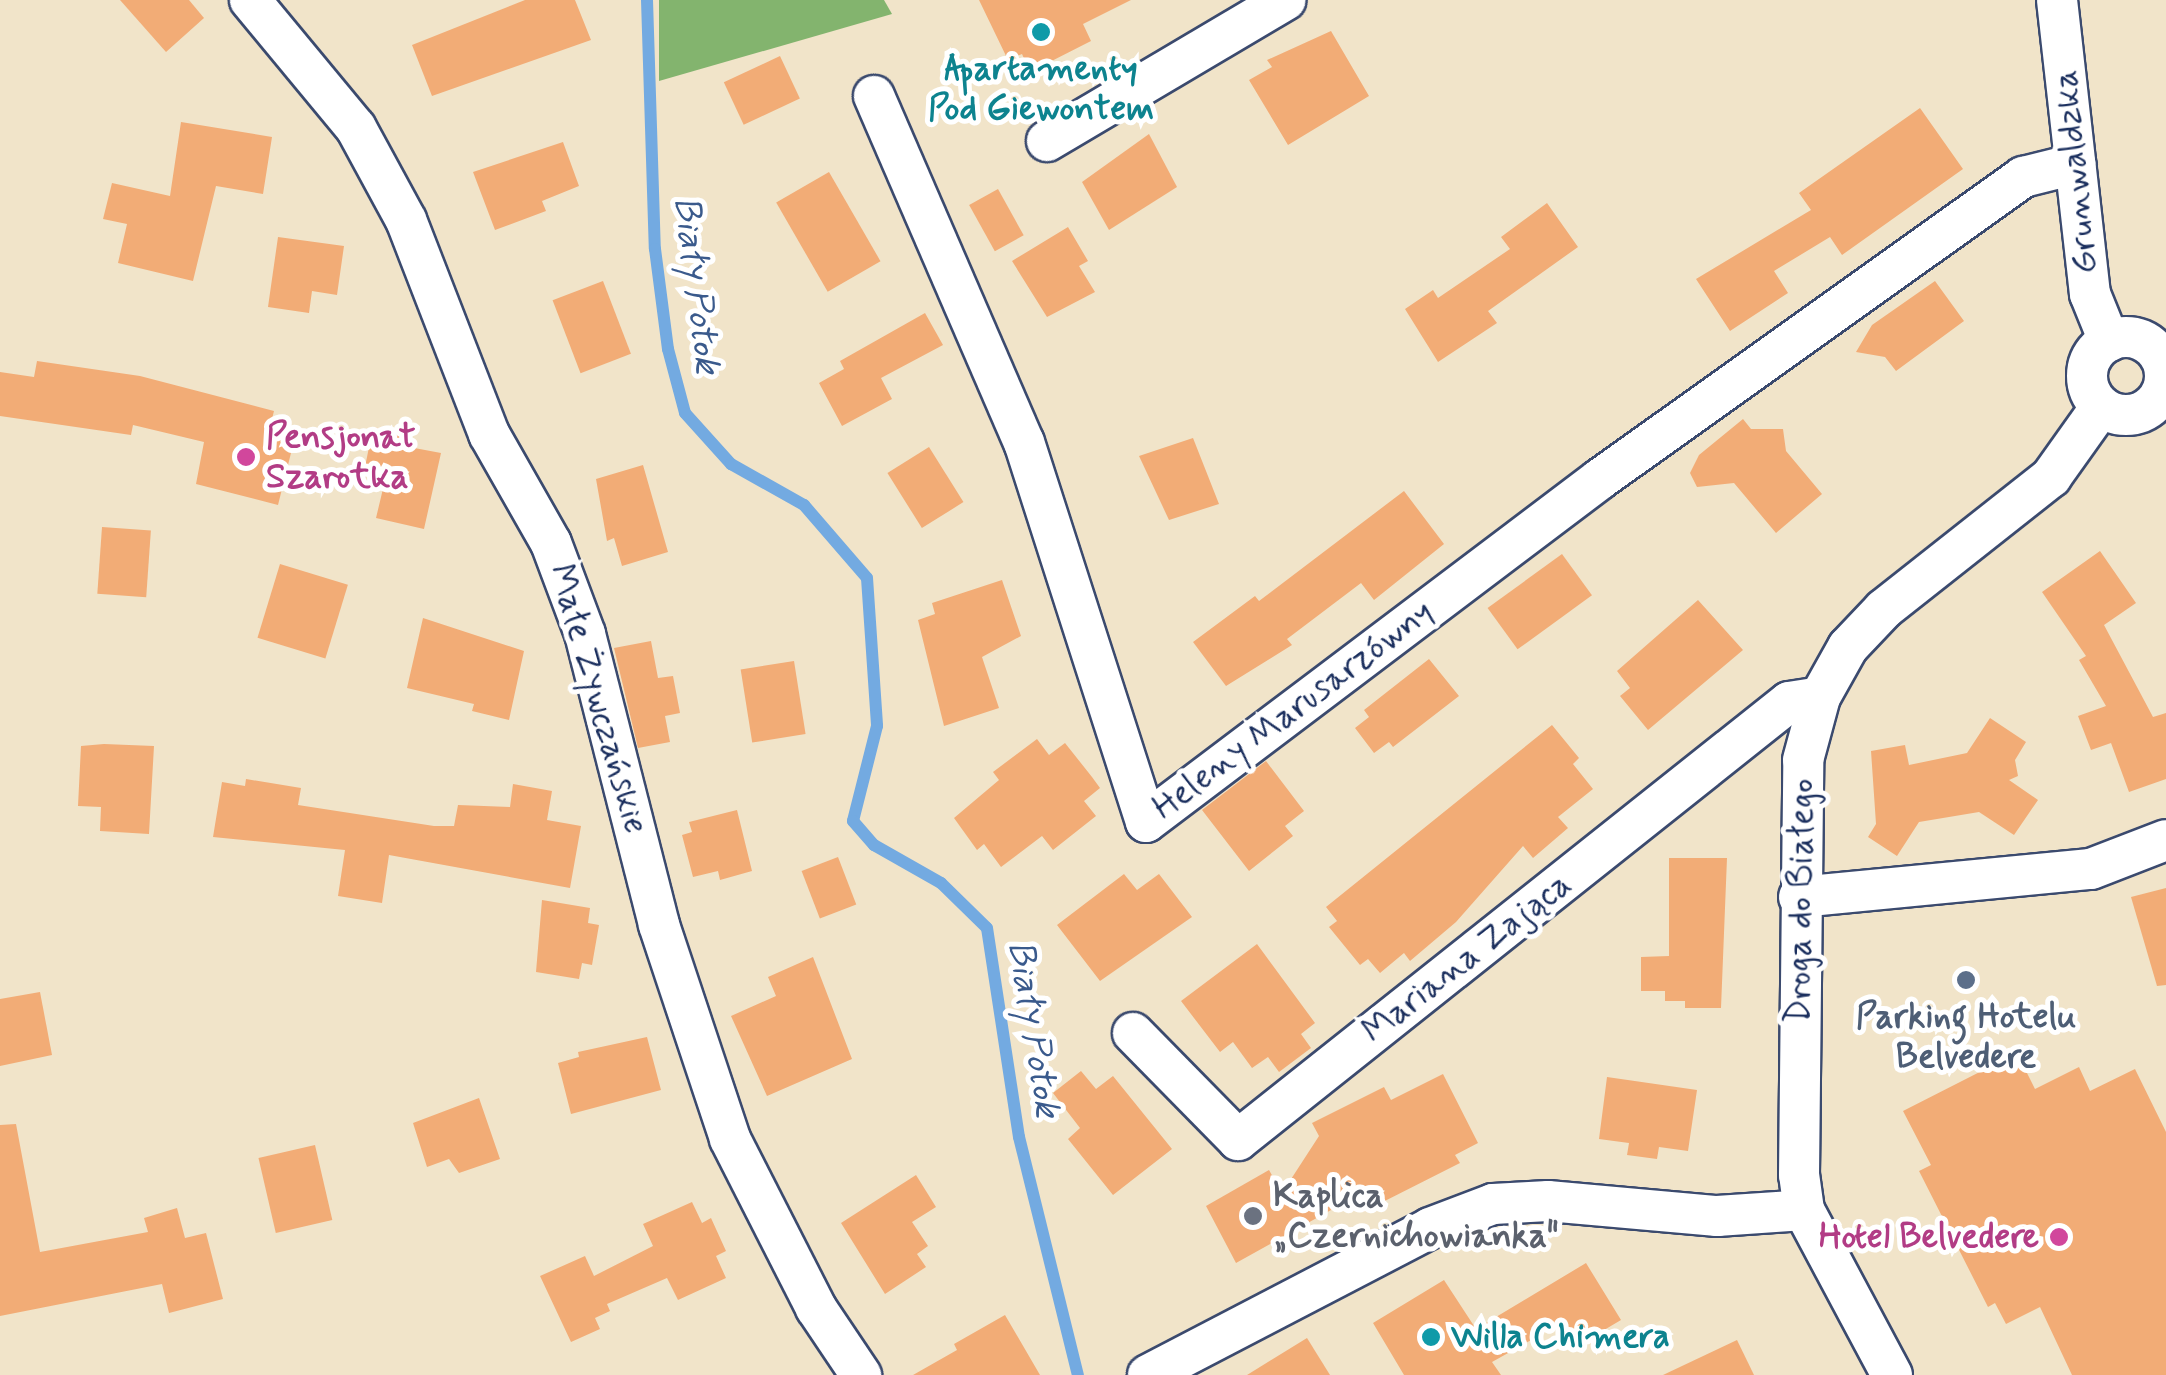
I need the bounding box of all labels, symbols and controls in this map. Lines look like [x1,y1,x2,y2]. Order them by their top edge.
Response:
marker: Apartamenty Pod Giewontem [1030,21,1052,43]
place label: Apartamenty Pod Giewontem [922,48,1160,130]
street label: Grunwaldzka [2044,68,2108,276]
water label: Biały Potok [663,198,729,372]
place label: Pensjonat Szarotka [266,416,415,498]
marker: Pensjonat Szarotka [235,446,257,468]
street label: Małe Żywczańskie [539,559,657,839]
street label: Heleny Marusarzówny [1146,592,1440,828]
street label: Droga do Białego [1778,780,1824,1022]
street label: Mariana Zająca [1354,863,1580,1053]
water label: Biały Potok [997,941,1069,1117]
marker: Parking Hotelu Belvedere [1955,969,1977,991]
place label: Parking Hotelu Belvedere [1860,996,2072,1078]
place label: Kaplica „Czernichowianka" [1273,1175,1559,1257]
marker: Kaplica „Czernichowianka" [1242,1205,1264,1227]
place label: Hotel Belvedere [1818,1216,2039,1258]
marker: Hotel Belvedere [2048,1226,2070,1248]
place label: Willa Chimera [1451,1316,1672,1358]
marker: Willa Chimera [1420,1326,1442,1348]

